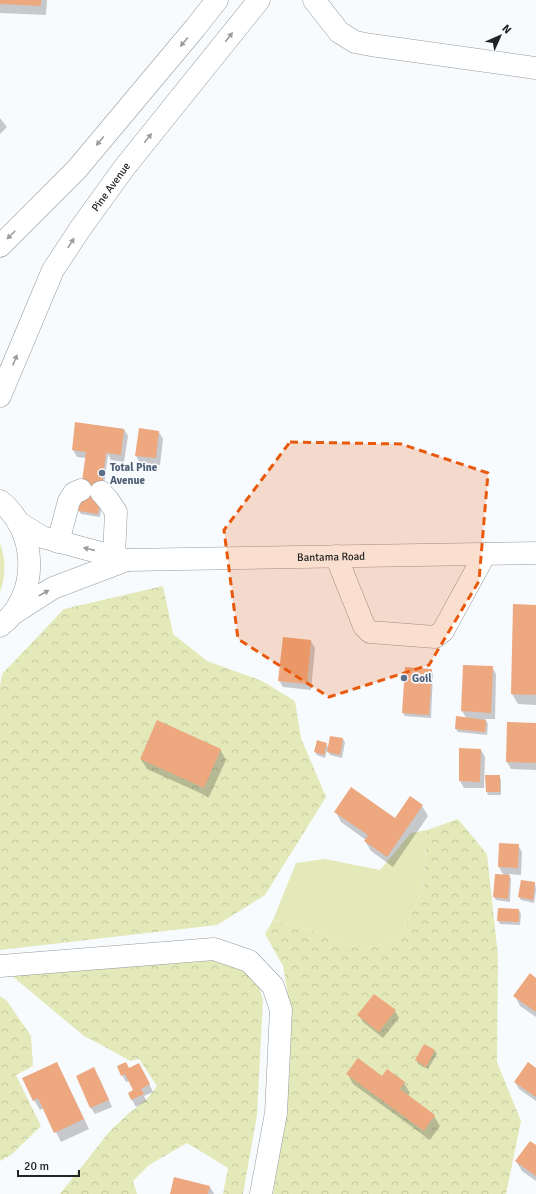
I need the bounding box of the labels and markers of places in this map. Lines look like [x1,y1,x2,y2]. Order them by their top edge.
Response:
place label: Total Pine Avenue [110,461,158,487]
marker: Total Pine Avenue [97,468,107,478]
place label: Goil [412,672,432,685]
marker: Goil [399,673,409,683]

